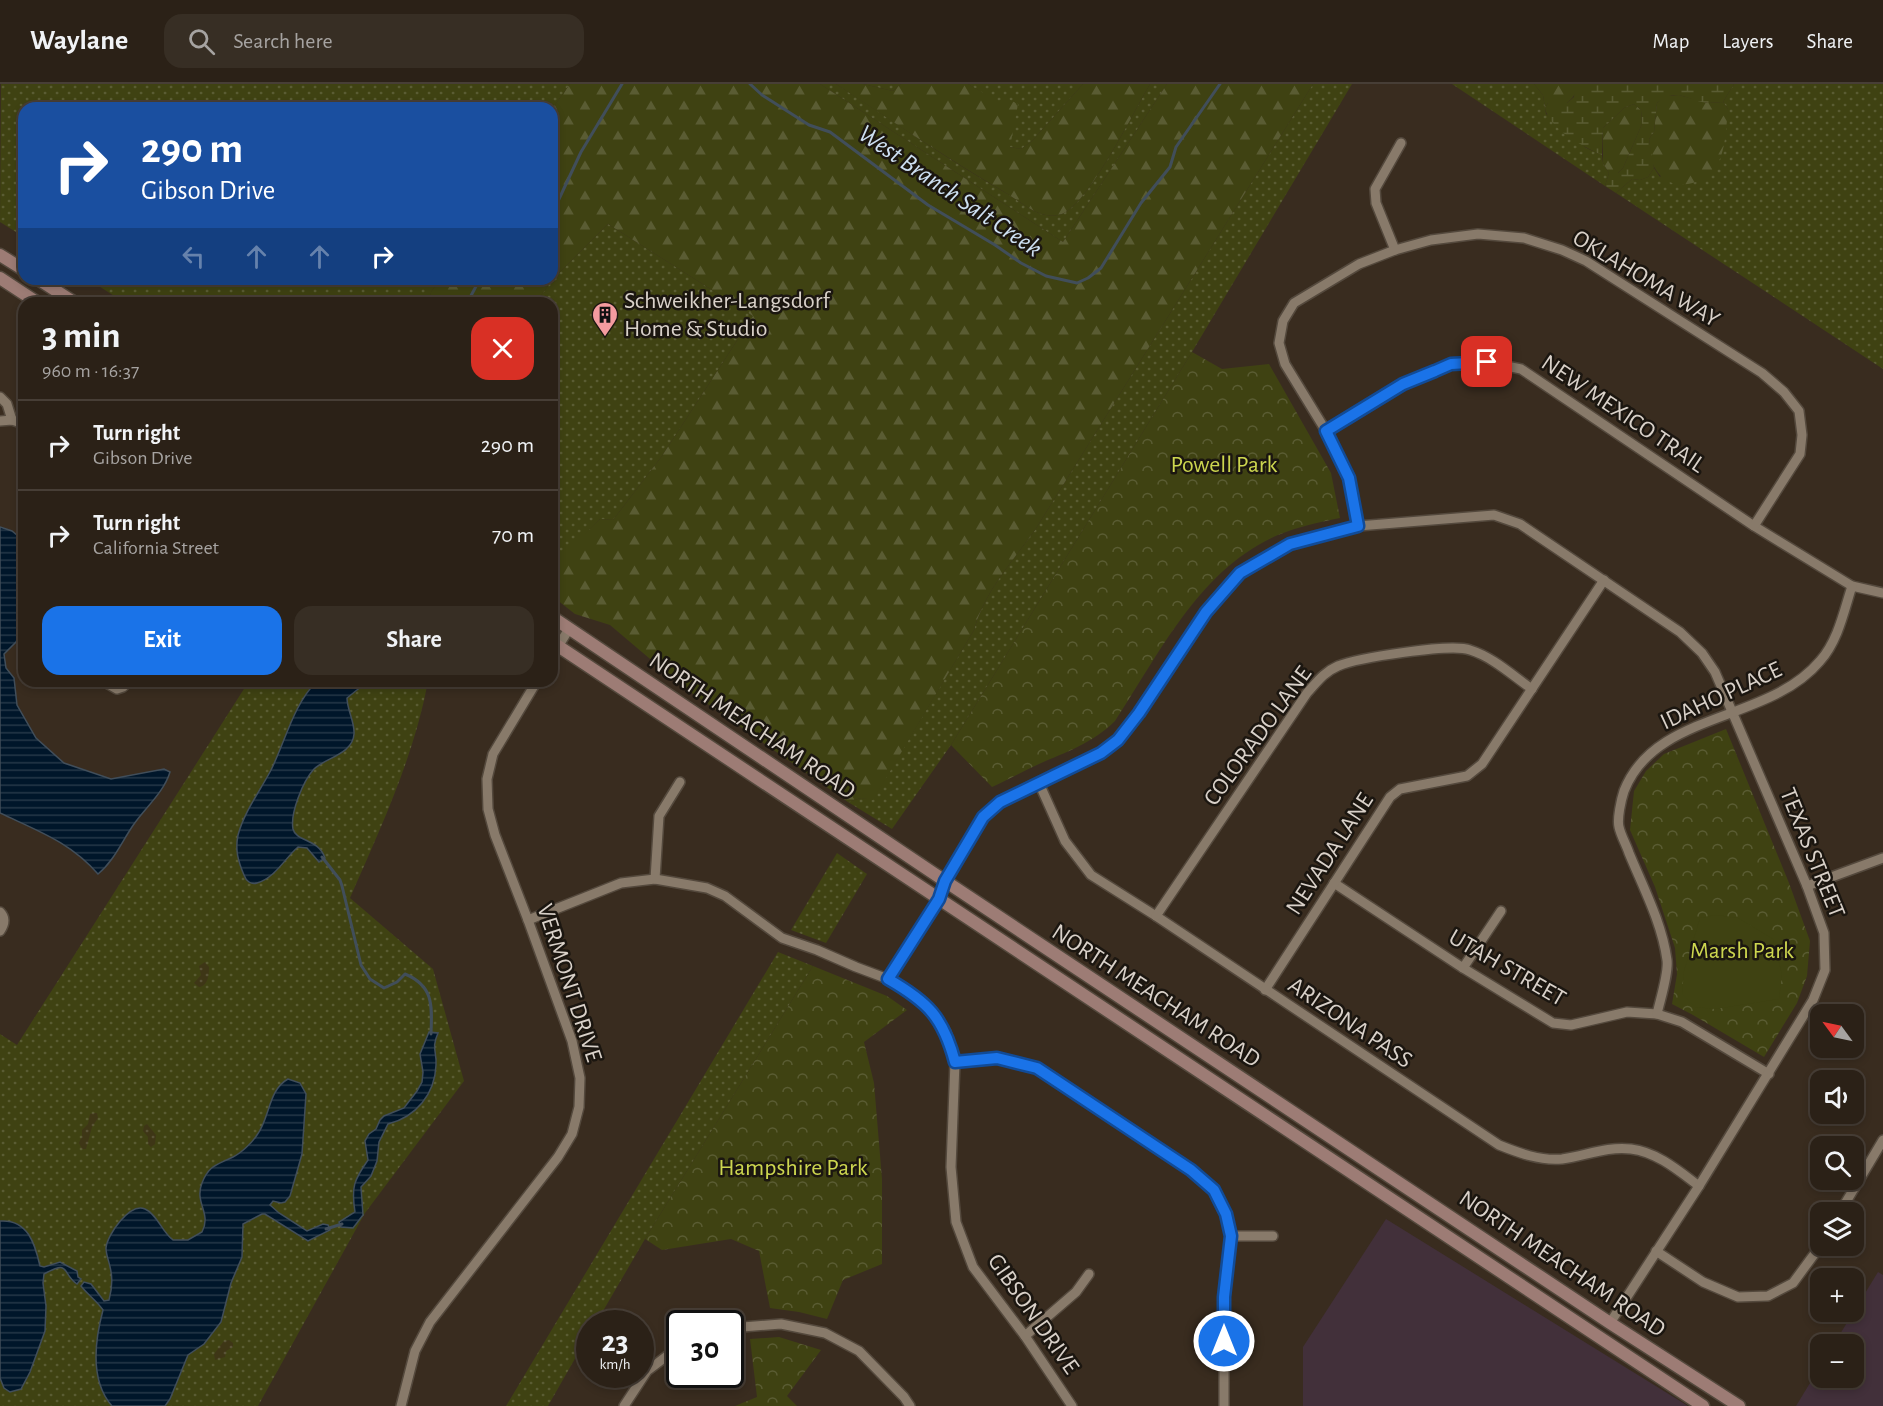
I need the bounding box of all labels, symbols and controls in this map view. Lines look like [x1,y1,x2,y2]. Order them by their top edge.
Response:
search box [164,14,584,68]
icon: search [185,25,218,58]
text: Waylane [30,27,128,55]
text: Search here [233,30,333,52]
text: Map [1653,31,1689,52]
text: Layers [1722,31,1773,52]
text: Share [1806,31,1853,52]
water label: West Branch Salt Creek [854,120,1046,262]
icon: right [42,126,120,204]
text: 290 m [141,128,243,170]
text: Gibson Drive [141,177,275,204]
street label: OKLAHOMA WAY [1568,226,1724,332]
icon: left [177,240,210,273]
icon: ahead [240,240,273,273]
icon: ahead [303,240,336,273]
icon: right [366,240,399,273]
place label: Schweikher-Langsdorf Home & Studio [624,289,831,341]
building icon: Schweikher-Langsdorf Home & Studio [590,300,620,338]
button: close [471,317,534,380]
text: 3 min [42,318,120,354]
pin [1461,336,1512,387]
icon: arrive [1470,345,1503,378]
street label: NEW MEXICO TRAIL [1537,351,1709,477]
text: 960 m · 16:37 [42,361,139,381]
text: Turn right [93,422,180,444]
icon: right [42,429,75,462]
text: 290 m [481,434,534,456]
text: Gibson Drive [93,448,192,468]
park label: Powell Park [1170,453,1278,477]
text: Turn right [93,512,180,534]
icon: right [42,519,75,552]
text: 70 m [492,524,534,546]
text: California Street [93,538,219,558]
button: Exit [42,606,282,675]
button: Share [294,606,534,675]
street label: NORTH MEACHAM ROAD [645,648,859,804]
street label: IDAHO PLACE [1657,657,1786,735]
street label: COLORADO LANE [1200,662,1317,810]
street label: TEXAS STREET [1775,785,1849,922]
street label: NEVADA LANE [1282,789,1378,919]
street label: VERMONT DRIVE [532,901,606,1065]
street label: NORTH MEACHAM ROAD [1048,920,1264,1072]
street label: UTAH STREET [1444,925,1570,1011]
park label: Marsh Park [1690,939,1794,963]
street label: ARIZONA PASS [1284,973,1416,1073]
north arrow [1810,1004,1864,1058]
map controls [1810,1004,1864,1388]
button: sound [1810,1070,1864,1124]
button: search [1810,1136,1864,1190]
park label: Hampshire Park [718,1156,868,1180]
street label: NORTH MEACHAM ROAD [1455,1186,1669,1342]
button: layers [1810,1202,1864,1256]
street label: GIBSON DRIVE [983,1250,1083,1379]
button: + [1810,1268,1864,1322]
position arrow [1192,1309,1256,1373]
speed limit sign: 30 [666,1310,744,1388]
text: 23 [601,1327,629,1357]
button: − [1810,1334,1864,1388]
text: km/h [600,1357,630,1372]

